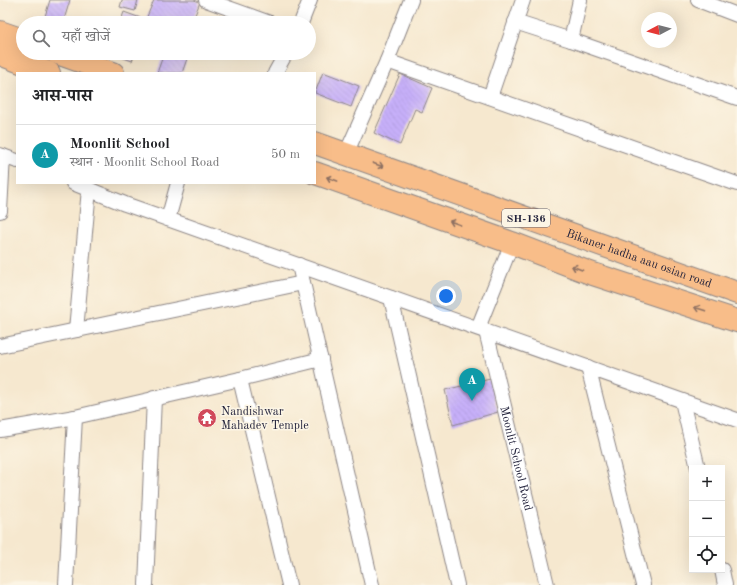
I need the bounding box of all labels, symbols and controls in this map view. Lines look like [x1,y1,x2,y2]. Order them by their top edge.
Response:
north arrow [641,12,677,48]
search box [16,16,316,60]
icon: search [30,27,52,49]
text: यहाँ खोजें [62,30,110,45]
text: आस-पास [32,88,92,105]
text: Moonlit School [70,137,170,152]
text: A [40,148,50,161]
text: 50 m [271,148,300,161]
text: स्थान · Moonlit School Road [70,156,219,169]
one-way arrow [372,162,385,169]
one-way arrow [326,175,339,182]
road number: SH-136 [502,209,550,227]
one-way arrow [449,218,461,226]
street label: Bikaner hadha aau osian road [564,228,713,291]
one-way arrow [571,263,583,271]
your location [436,286,456,306]
one-way arrow [694,305,707,312]
pin: A [459,368,485,401]
street label: Moonlit School Road [497,405,534,512]
place label: Nandishwar Mahadev Temple [221,406,309,432]
temple icon: Nandishwar Mahadev Temple [196,407,218,429]
map controls [689,465,725,573]
button: + [689,465,725,501]
button: − [689,501,725,537]
button: locate [689,537,725,573]

